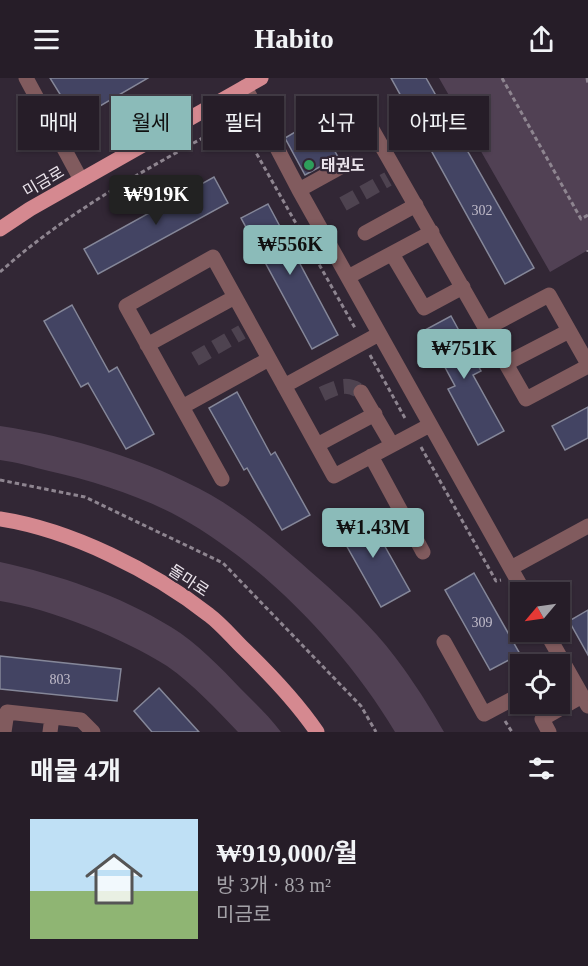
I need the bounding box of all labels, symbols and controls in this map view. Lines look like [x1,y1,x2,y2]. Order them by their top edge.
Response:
icon: menu [30,23,63,56]
icon: share [525,23,558,56]
text: Habito [254,24,334,54]
chip: 매매 [18,96,99,150]
chip: 월세 [111,96,191,150]
chip: 필터 [203,96,284,150]
chip: 신규 [296,96,377,150]
chip: 아파트 [389,96,489,150]
place label: 태권도 [321,157,365,174]
marker: 태권도 [302,158,316,172]
street label: 미금로 [20,163,67,200]
pin: ₩919K [114,175,198,226]
text: ₩919K [123,183,189,205]
house number: 302 [472,203,493,218]
pin: ₩556K [248,225,332,276]
text: ₩556K [257,233,323,255]
pin: ₩751K [422,329,506,380]
text: ₩751K [431,337,497,359]
pin: ₩1.43M [324,508,422,559]
text: ₩1.43M [336,516,410,538]
street label: 돌마로 [166,561,212,600]
north arrow [510,582,570,642]
map controls [510,582,570,714]
house number: 309 [472,615,493,630]
button: locate [510,654,570,714]
house number: 803 [50,672,71,687]
icon: filters [525,752,558,785]
text: 매물 4개 [30,757,121,786]
text: ₩919,000/월 [216,839,358,868]
icon: home [78,843,150,915]
text: 방 3개 · 83 m² [216,874,331,896]
text: 미금로 [216,903,271,925]

